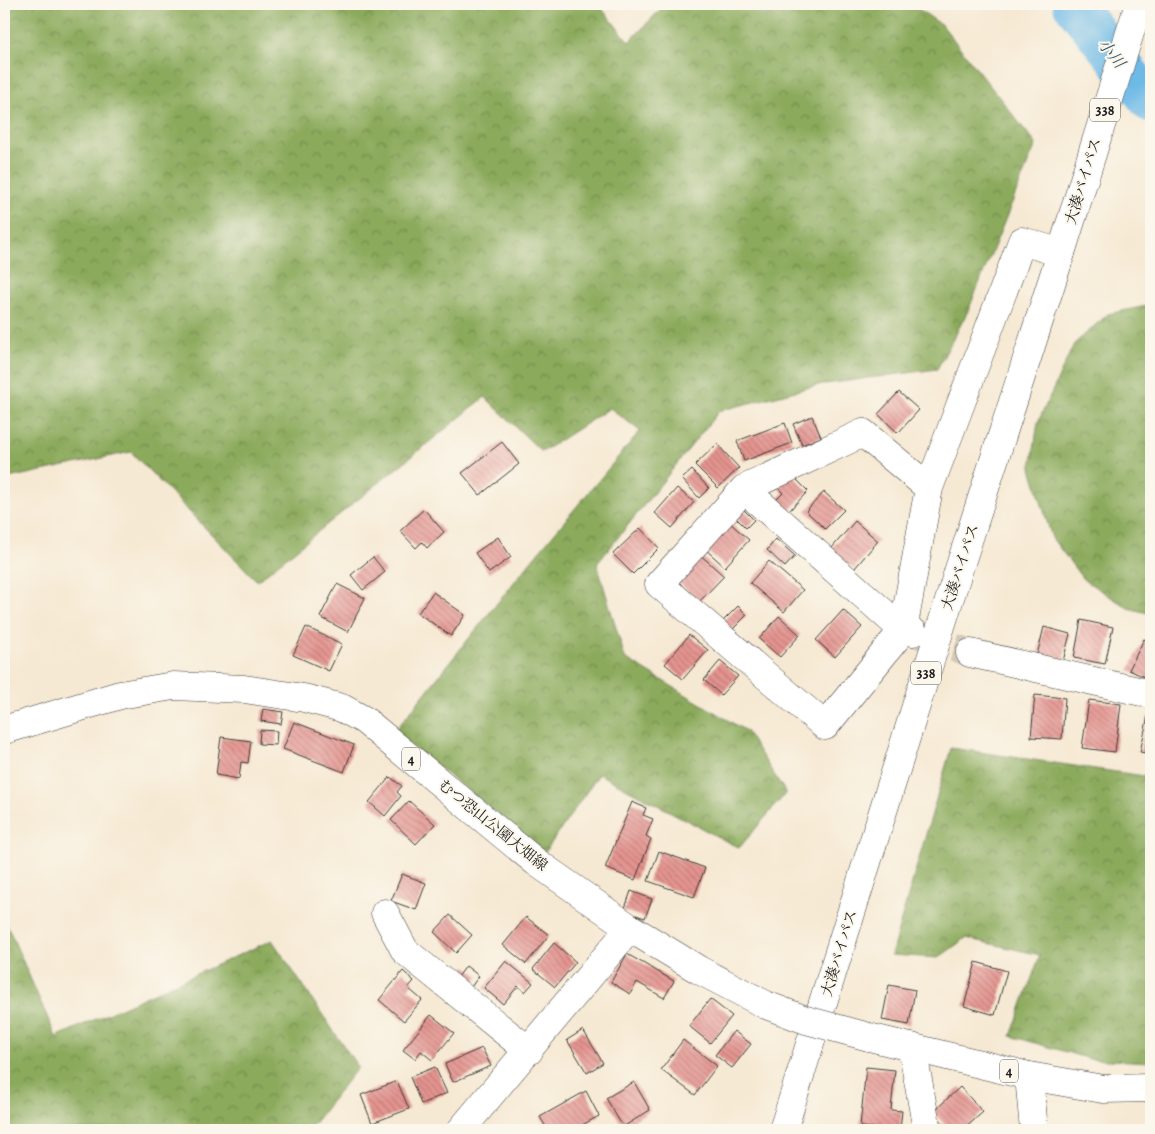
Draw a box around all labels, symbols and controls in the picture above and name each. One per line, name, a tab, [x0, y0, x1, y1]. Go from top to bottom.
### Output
water label: 小川	[1093, 34, 1131, 75]
road number: 338	[1090, 98, 1120, 122]
street label: 大湊バイパス	[1060, 135, 1106, 227]
street label: 大湊バイパス	[937, 521, 983, 613]
road number: 338	[911, 661, 941, 684]
road number: 4	[402, 748, 420, 771]
street label: むつ恐山公園大畑線	[434, 775, 552, 875]
street label: 大湊バイパス	[816, 907, 862, 999]
road number: 4	[1000, 1060, 1018, 1082]

